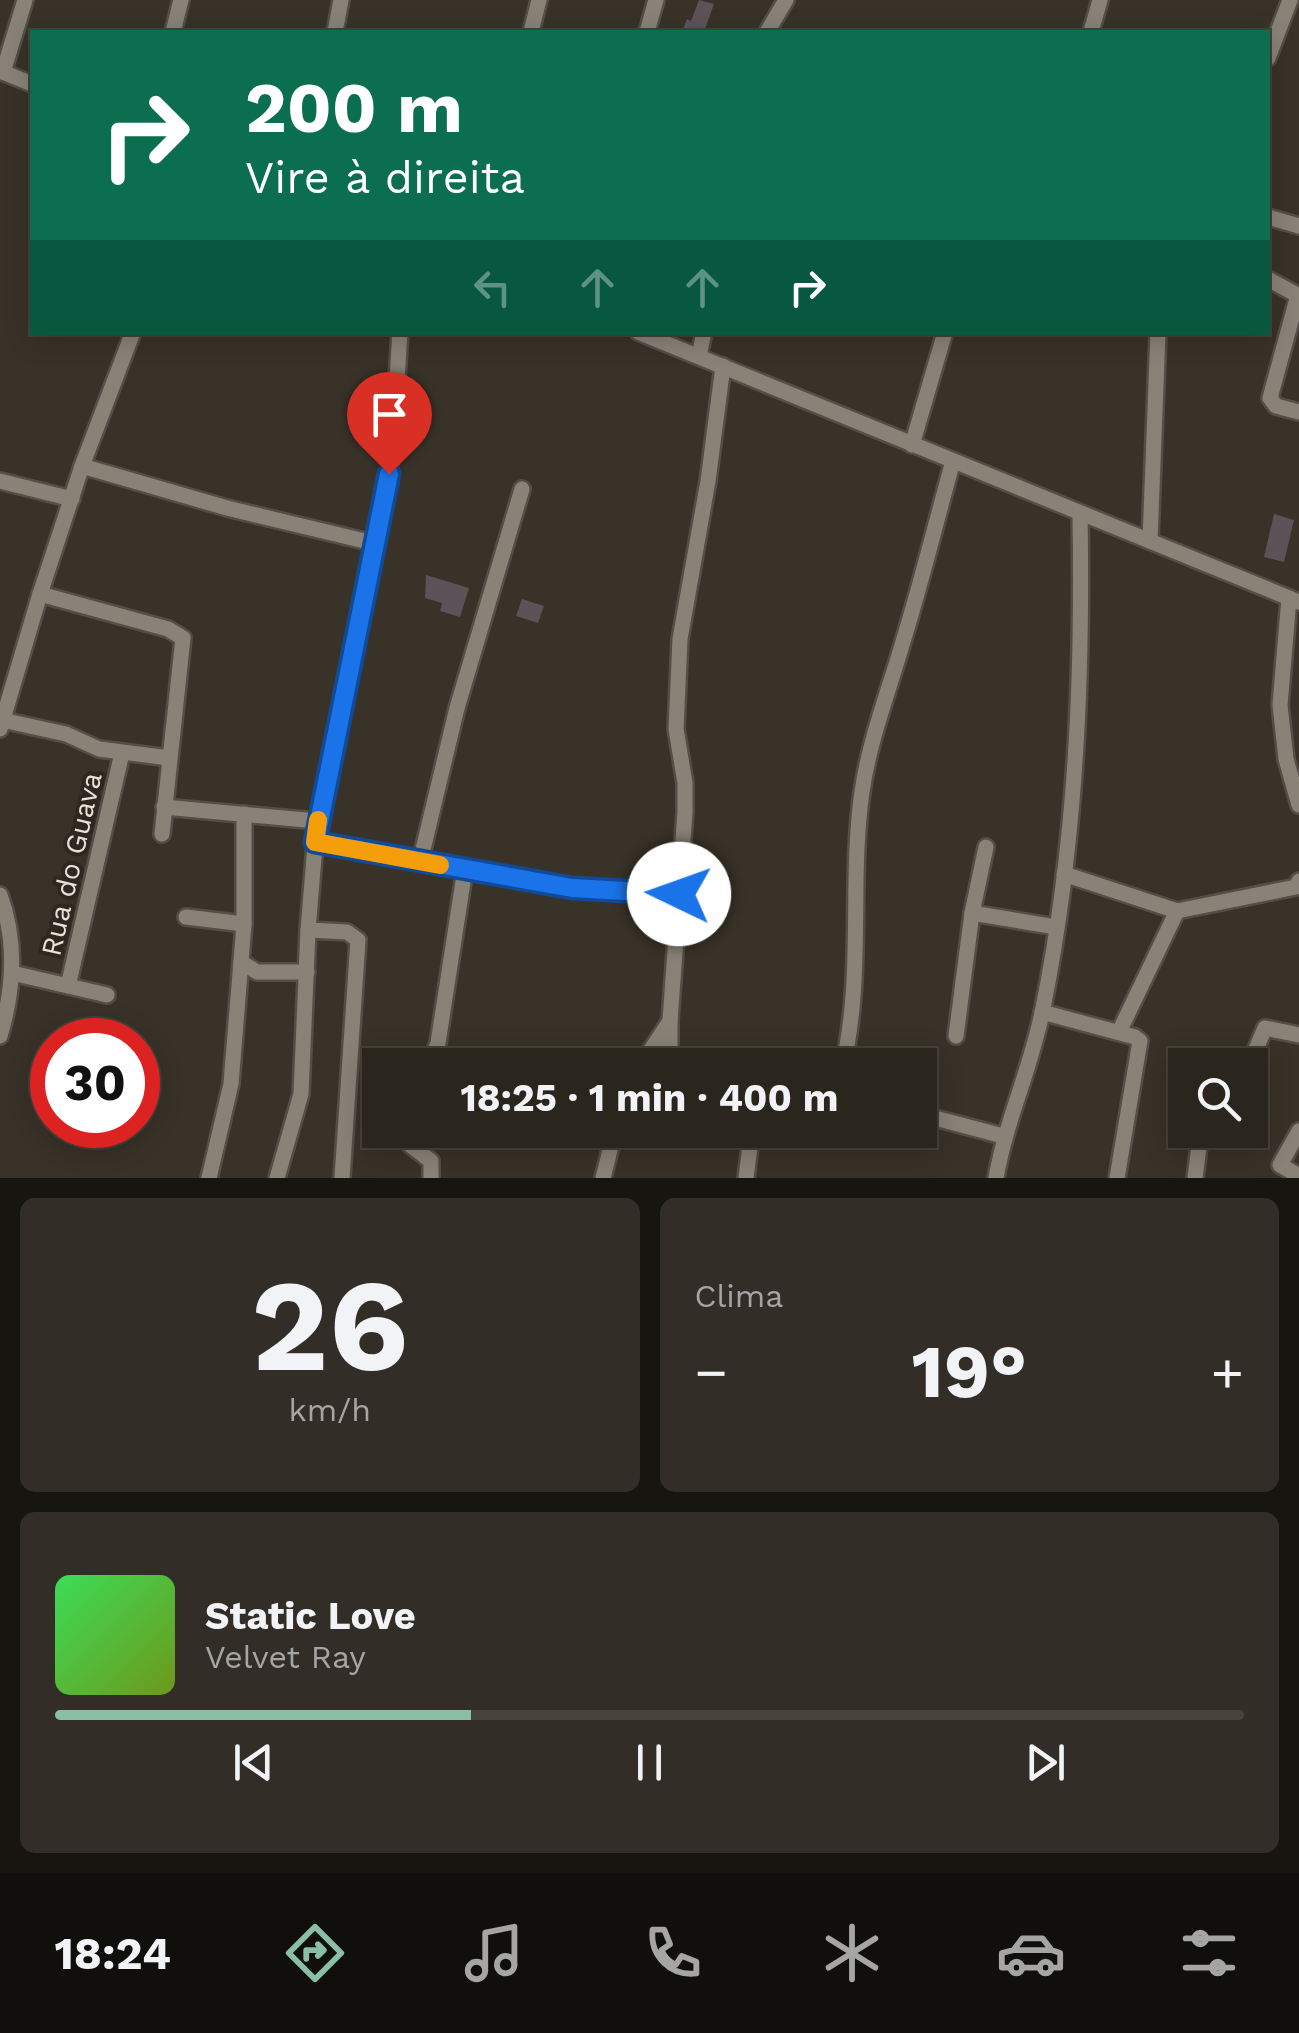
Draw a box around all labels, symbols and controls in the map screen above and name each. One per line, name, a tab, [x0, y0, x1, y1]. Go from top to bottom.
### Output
text: 200 m	[245, 67, 463, 149]
icon: right	[80, 70, 210, 200]
text: Vire à direita	[245, 151, 525, 204]
icon: left	[465, 260, 520, 315]
icon: ahead	[570, 260, 625, 315]
icon: ahead	[675, 260, 730, 315]
icon: right	[780, 260, 835, 315]
pin	[347, 372, 432, 475]
icon: arrive	[362, 387, 417, 442]
street label: Rua do Guava	[34, 769, 109, 959]
position arrow	[627, 842, 731, 946]
speed limit sign: 30	[30, 1018, 160, 1148]
map controls	[1168, 1048, 1268, 1148]
button: search	[1168, 1048, 1268, 1148]
text: 18:25 · 1 min · 400 m	[460, 1076, 839, 1120]
text: 26	[251, 1249, 409, 1402]
text: Clima	[695, 1277, 783, 1315]
text: 19°	[911, 1327, 1027, 1415]
text: −	[695, 1340, 728, 1404]
text: +	[1211, 1340, 1244, 1404]
text: km/h	[289, 1391, 371, 1429]
text: Static Love	[205, 1594, 416, 1638]
text: Velvet Ray	[205, 1638, 366, 1676]
icon: previous	[226, 1735, 281, 1790]
icon: pause	[622, 1735, 677, 1790]
icon: next	[1018, 1735, 1073, 1790]
icon: directions	[280, 1918, 350, 1988]
icon: music	[459, 1918, 529, 1988]
icon: phone	[638, 1918, 708, 1988]
icon: climate	[817, 1918, 887, 1988]
icon: car	[996, 1918, 1066, 1988]
icon: filters	[1174, 1918, 1244, 1988]
text: 18:24	[54, 1927, 171, 1980]

